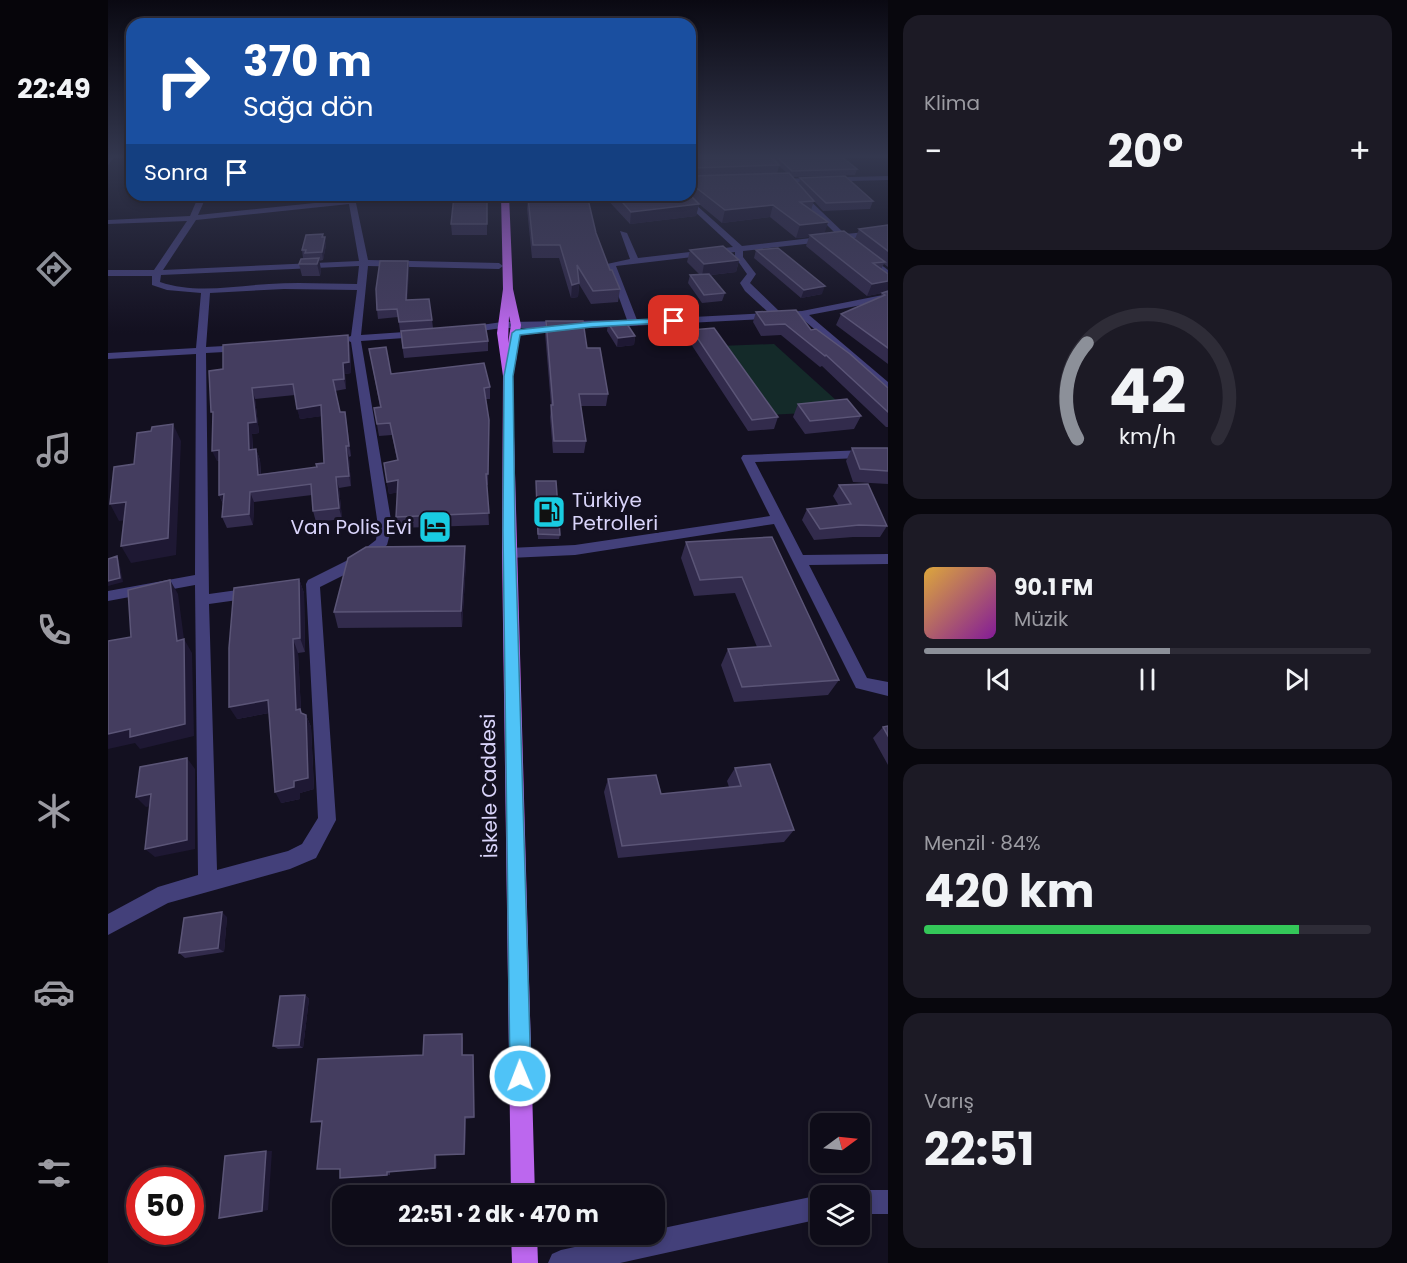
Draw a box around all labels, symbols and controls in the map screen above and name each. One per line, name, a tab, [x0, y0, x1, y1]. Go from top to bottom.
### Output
text: 370 m	[243, 32, 372, 91]
icon: right	[144, 42, 222, 120]
text: 22:49	[17, 70, 91, 107]
text: Sağa dön	[243, 88, 374, 125]
text: Klima	[924, 89, 980, 117]
text: 20°	[1107, 120, 1183, 183]
text: −	[924, 128, 942, 175]
text: +	[1348, 128, 1371, 175]
icon: arrive	[220, 156, 253, 189]
text: Sonra	[144, 157, 208, 188]
icon: directions	[33, 248, 75, 290]
pin	[648, 295, 699, 346]
icon: arrive	[657, 304, 690, 337]
text: 42	[1109, 347, 1186, 435]
text: km/h	[1119, 421, 1176, 452]
icon: music	[33, 429, 75, 471]
place label: Türkiye Petrolleri	[572, 486, 658, 537]
fuel station icon: Türkiye Petrolleri	[531, 494, 567, 530]
hotel icon: Van Polis Evi	[417, 509, 453, 545]
place label: Van Polis Evi	[290, 513, 412, 541]
text: 90.1 FM	[1014, 572, 1093, 603]
text: Müzik	[1014, 605, 1068, 633]
icon: phone	[33, 609, 75, 651]
icon: previous	[982, 663, 1015, 696]
icon: pause	[1131, 663, 1164, 696]
icon: next	[1280, 663, 1313, 696]
street label: İskele Caddesi	[474, 714, 504, 858]
icon: climate	[33, 790, 75, 832]
text: Menzil · 84%	[924, 829, 1041, 857]
text: 420 km	[924, 860, 1095, 923]
icon: car	[33, 971, 75, 1013]
position arrow	[488, 1044, 552, 1108]
text: Varış	[924, 1087, 974, 1115]
north arrow	[810, 1113, 870, 1173]
map controls	[810, 1113, 870, 1245]
text: 22:51	[924, 1118, 1034, 1181]
icon: filters	[33, 1152, 75, 1194]
speed limit sign: 50	[126, 1167, 204, 1245]
button: layers	[810, 1185, 870, 1245]
text: 22:51 · 2 dk · 470 m	[398, 1199, 599, 1230]

